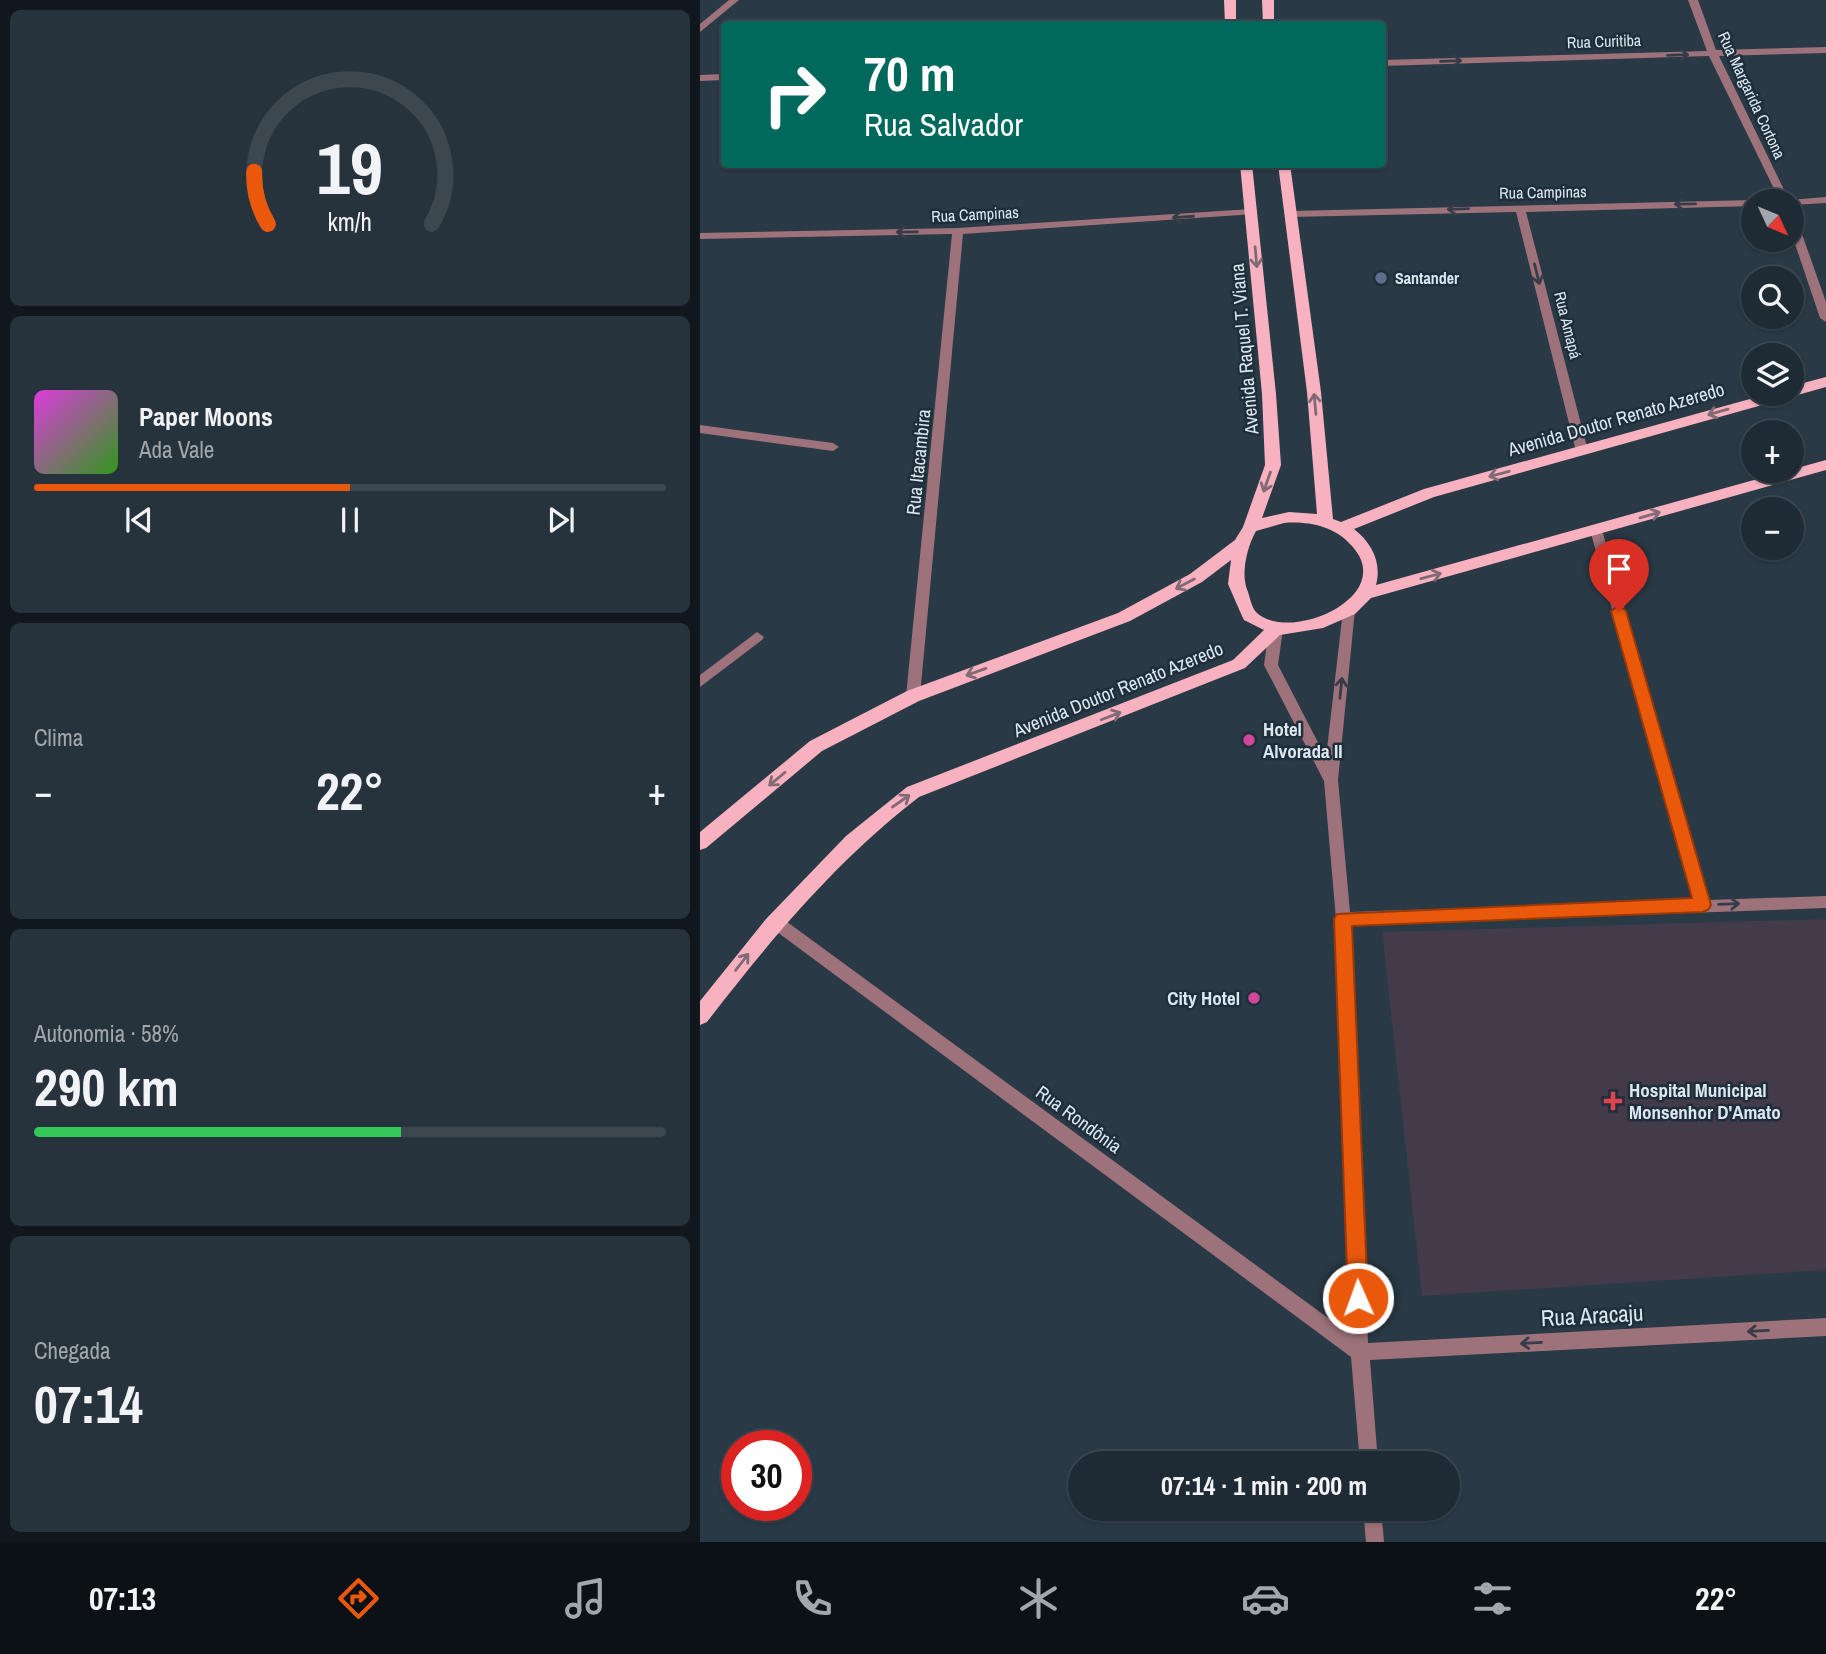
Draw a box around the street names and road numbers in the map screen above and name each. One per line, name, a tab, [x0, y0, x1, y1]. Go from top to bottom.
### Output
street label: Rua Margarida Cortona	[1713, 28, 1791, 163]
street label: Rua Curitiba	[1566, 29, 1642, 53]
street label: Rua Campinas	[1499, 180, 1587, 204]
street label: Rua Campinas	[931, 201, 1019, 227]
street label: Avenida Raquel T. Viana	[1224, 262, 1265, 437]
street label: Rua Amapá	[1549, 289, 1587, 362]
street label: Avenida Doutor Renato Azeredo	[1504, 376, 1727, 463]
street label: Rua Itacambira	[900, 407, 937, 516]
street label: Avenida Doutor Renato Azeredo	[1008, 635, 1227, 743]
street label: Rua Rondônia	[1031, 1079, 1128, 1159]
street label: Rua Aracaju	[1540, 1297, 1644, 1333]

